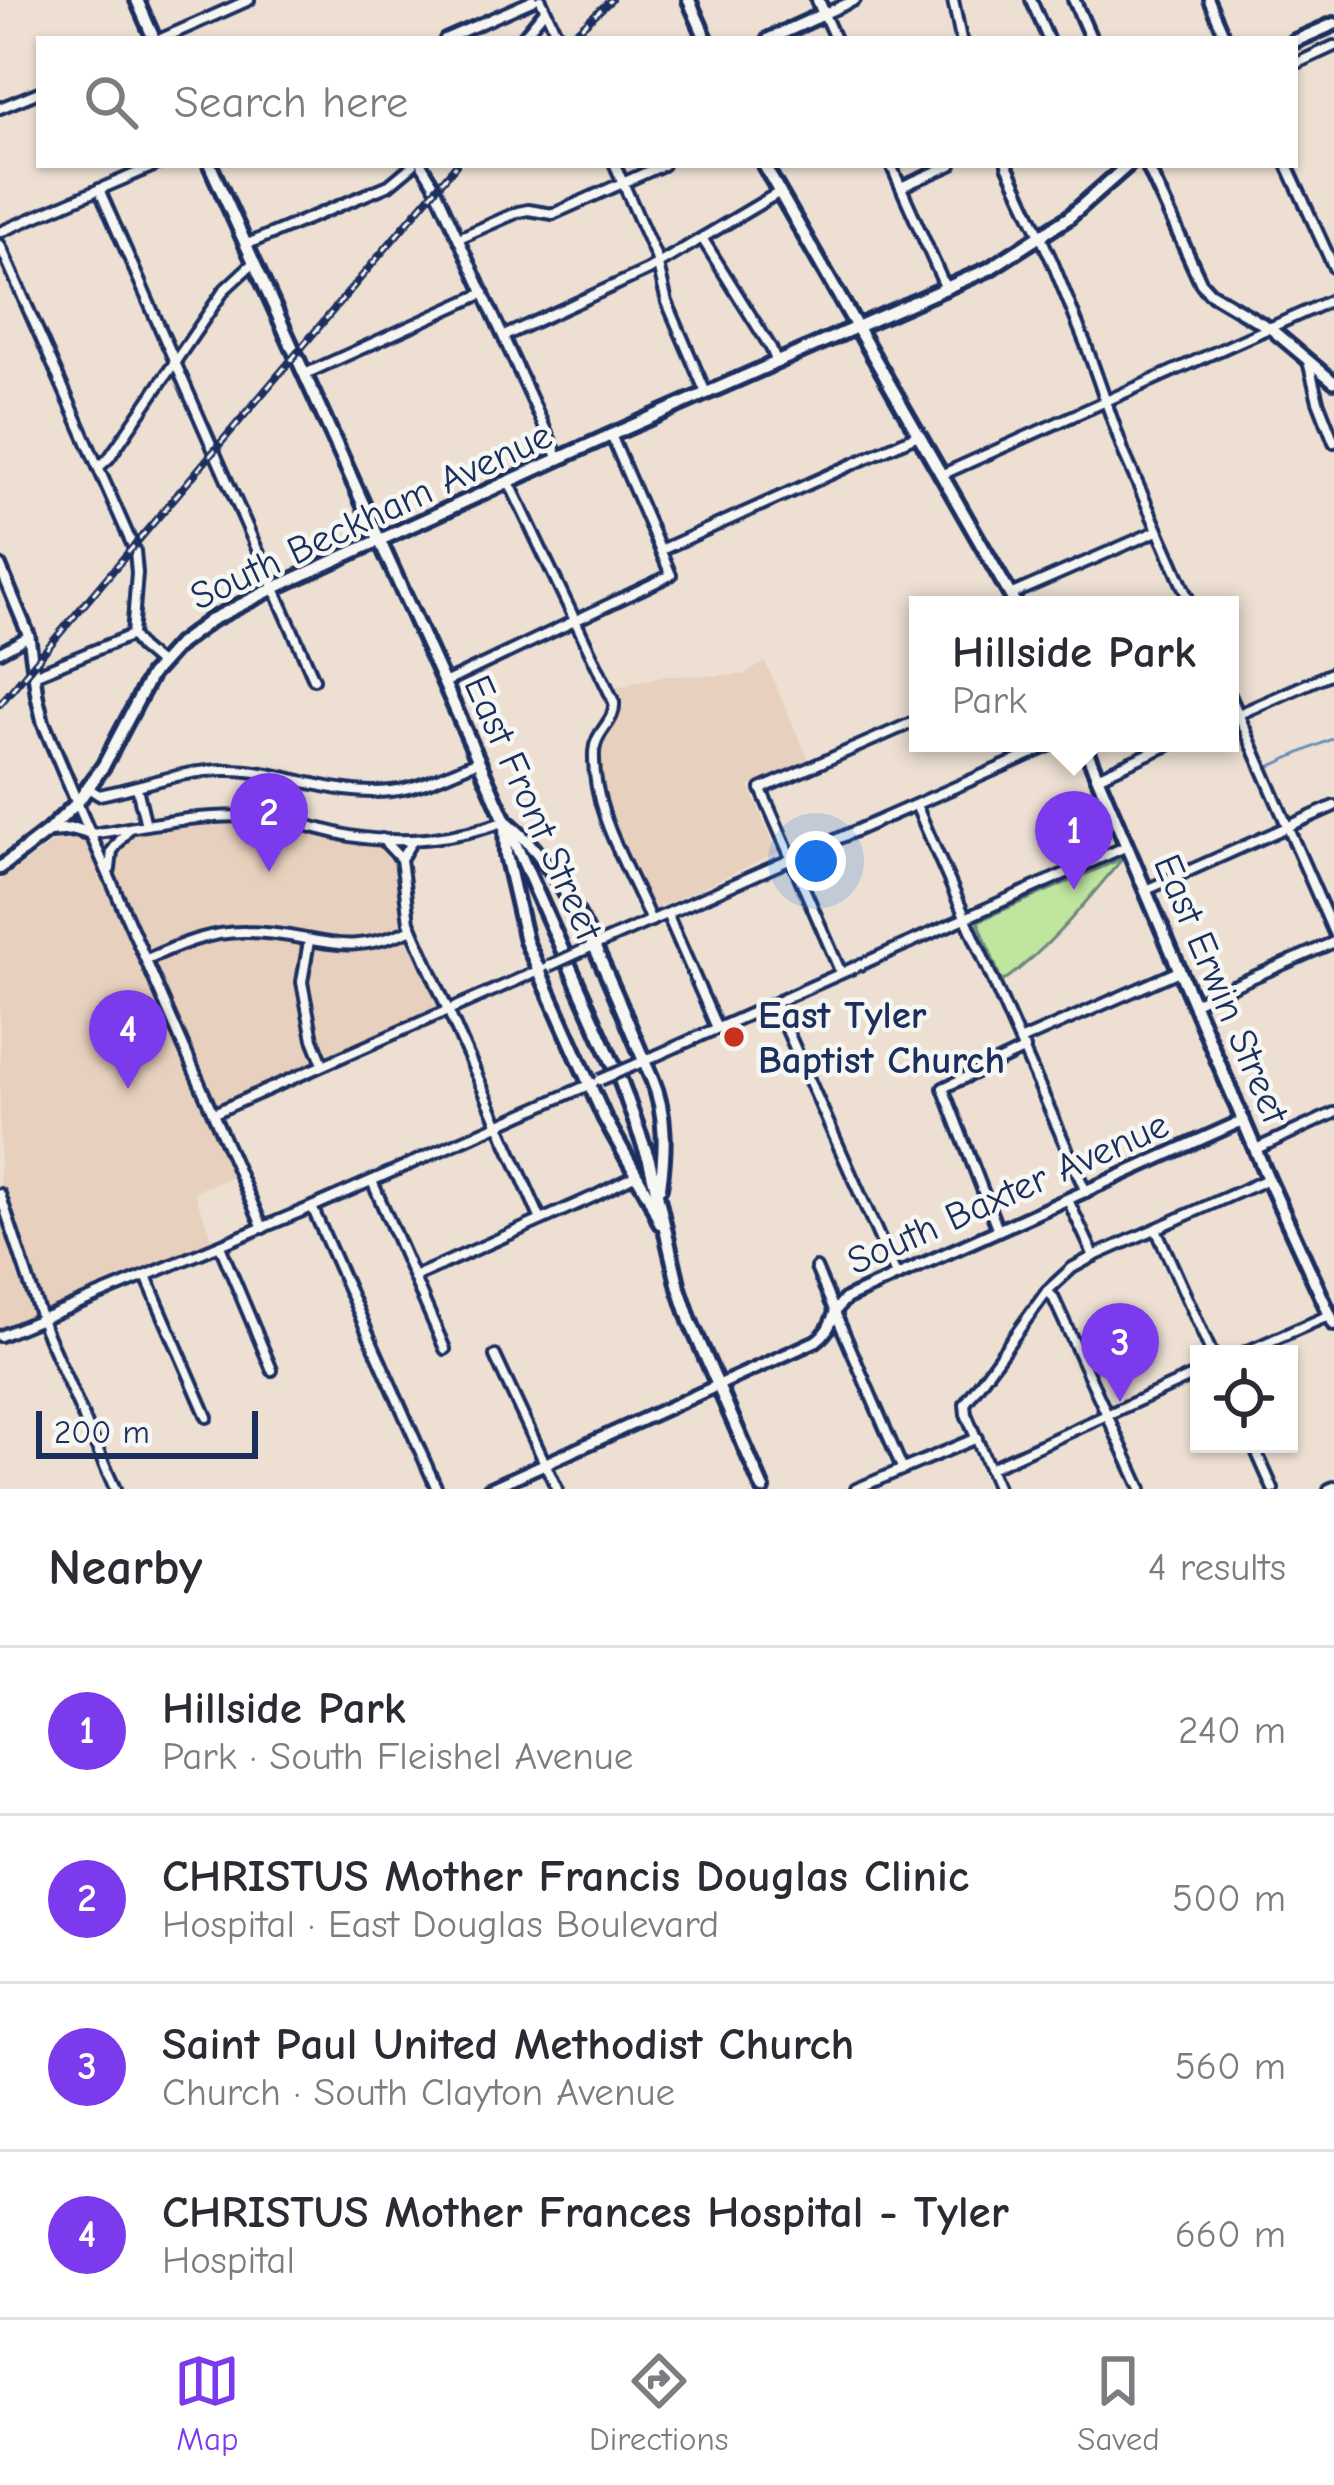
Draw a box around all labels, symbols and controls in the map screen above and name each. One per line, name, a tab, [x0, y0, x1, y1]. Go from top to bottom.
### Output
search box	[36, 36, 1298, 168]
icon: search	[78, 69, 144, 135]
text: Search here	[174, 76, 408, 128]
street label: South Beckham Avenue	[183, 412, 559, 620]
popup	[909, 596, 1239, 752]
text: Hillside Park	[952, 626, 1196, 678]
street label: East Front Street	[454, 668, 612, 949]
text: Park	[952, 678, 1027, 723]
pin: 2	[230, 773, 308, 872]
pin: 1	[1035, 791, 1113, 890]
your location	[786, 831, 846, 891]
street label: East Erwin Street	[1144, 848, 1299, 1132]
pin: 4	[89, 990, 167, 1089]
place label: East Tyler Baptist Church	[758, 993, 1005, 1083]
marker: East Tyler Baptist Church	[721, 1024, 747, 1050]
street label: South Baxter Avenue	[840, 1102, 1176, 1284]
pin: 3	[1081, 1303, 1159, 1402]
map controls	[1190, 1345, 1298, 1453]
button: locate	[1190, 1345, 1298, 1453]
scale bar	[36, 1405, 258, 1458]
text: 200 m	[54, 1413, 150, 1451]
text: Nearby	[48, 1538, 202, 1597]
text: 4 results	[1148, 1545, 1286, 1590]
text: Hillside Park	[162, 1682, 406, 1734]
text: 1	[79, 1708, 95, 1753]
text: 240 m	[1178, 1708, 1286, 1753]
text: Park · South Fleishel Avenue	[162, 1734, 633, 1779]
text: CHRISTUS Mother Francis Douglas Clinic	[162, 1850, 969, 1902]
text: 2	[77, 1876, 97, 1921]
text: 500 m	[1172, 1876, 1286, 1921]
text: Hospital · East Douglas Boulevard	[162, 1902, 719, 1947]
text: Saint Paul United Methodist Church	[162, 2018, 854, 2070]
text: 3	[77, 2044, 97, 2089]
text: 560 m	[1175, 2044, 1286, 2089]
text: Church · South Clayton Avenue	[162, 2070, 675, 2115]
text: CHRISTUS Mother Frances Hospital - Tyler	[162, 2186, 1009, 2238]
text: 4	[78, 2212, 96, 2257]
text: 660 m	[1175, 2212, 1286, 2257]
text: Hospital	[162, 2238, 295, 2283]
tab: Map	[174, 2348, 240, 2458]
tab: Directions	[589, 2348, 729, 2458]
tab: Saved	[1077, 2348, 1160, 2458]

